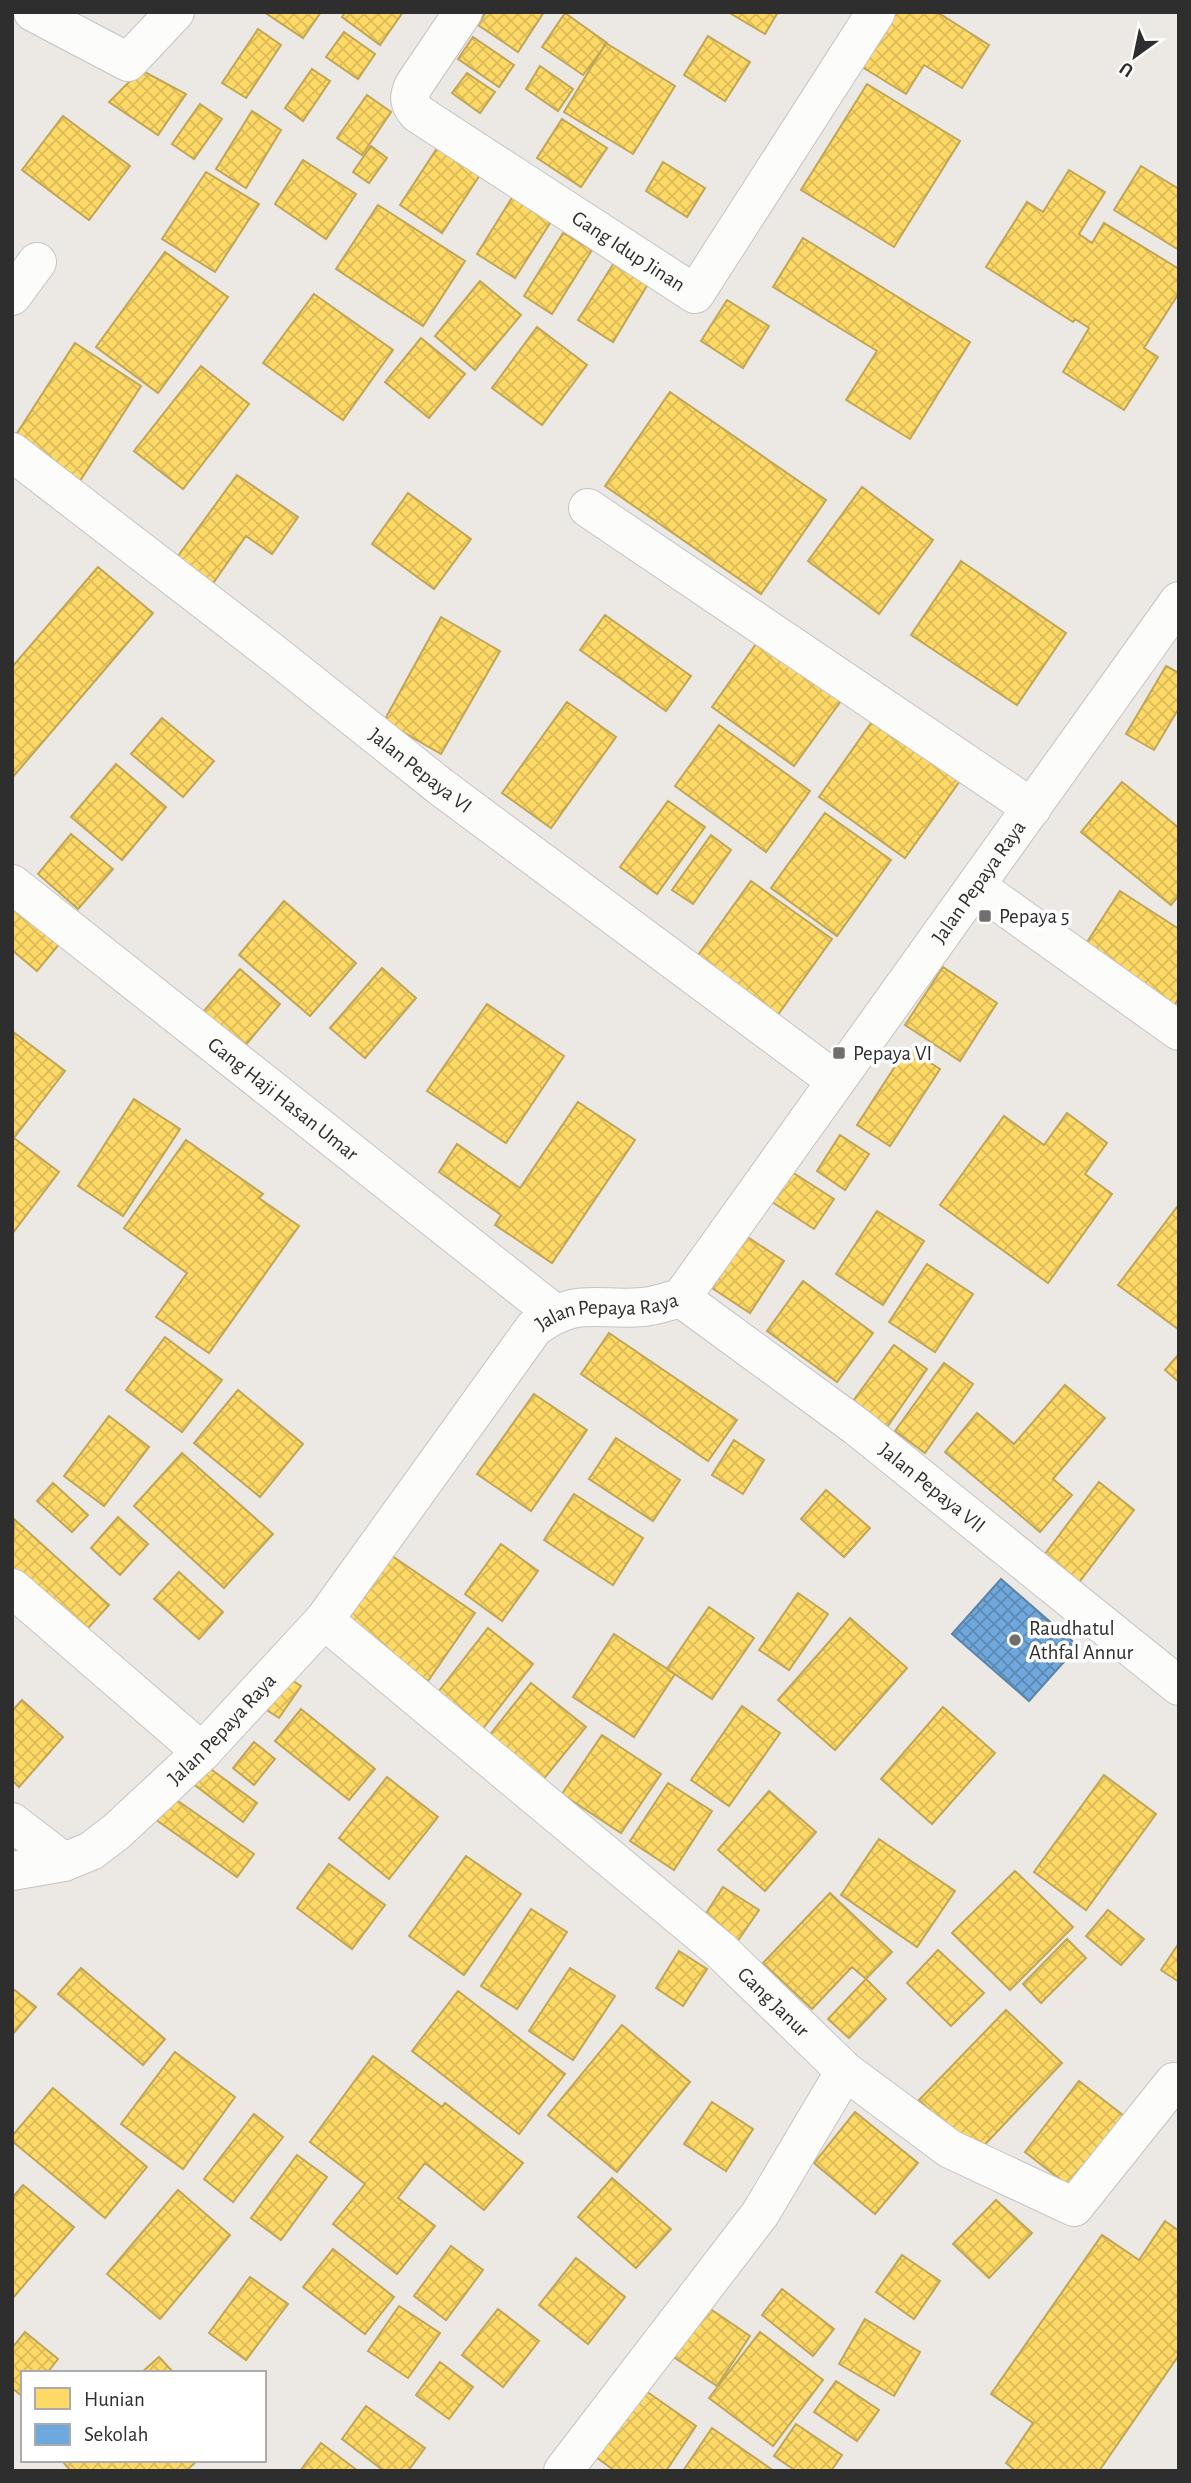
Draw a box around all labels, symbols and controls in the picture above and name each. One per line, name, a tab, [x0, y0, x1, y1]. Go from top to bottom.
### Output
north arrow	[1100, 21, 1170, 91]
text: U	[1116, 58, 1137, 80]
street label: Gang Idup Jinan	[568, 207, 689, 296]
street label: Jalan Pepaya VI	[365, 724, 476, 817]
street label: Jalan Pepaya Raya	[928, 816, 1030, 947]
place label: Pepaya 5	[999, 906, 1069, 927]
marker: Pepaya 5	[977, 908, 993, 924]
street label: Gang Haji Hasan Umar	[204, 1033, 362, 1165]
place label: Pepaya VI	[853, 1043, 932, 1064]
marker: Pepaya VI	[831, 1045, 847, 1061]
street label: Jalan Pepaya Raya	[532, 1289, 681, 1335]
street label: Jalan Pepaya VII	[875, 1439, 989, 1537]
place label: Raudhatul Athfal Annur	[1029, 1618, 1134, 1663]
marker: Raudhatul Athfal Annur	[1007, 1632, 1023, 1648]
street label: Jalan Pepaya Raya	[164, 1669, 280, 1789]
street label: Gang Janur	[734, 1963, 813, 2041]
legend	[21, 2371, 266, 2462]
text: Hunian	[84, 2389, 145, 2410]
text: Sekolah	[84, 2424, 149, 2445]

